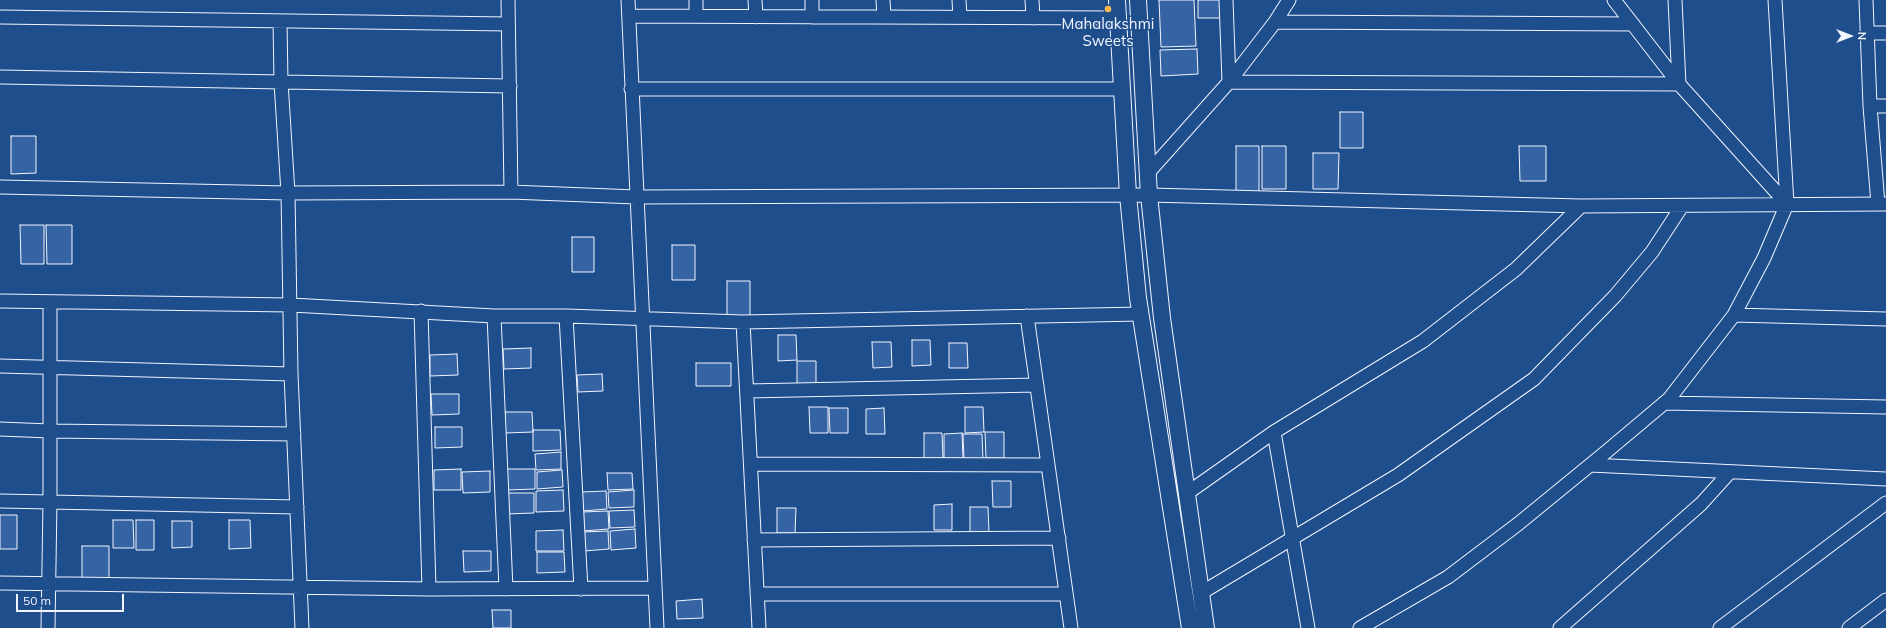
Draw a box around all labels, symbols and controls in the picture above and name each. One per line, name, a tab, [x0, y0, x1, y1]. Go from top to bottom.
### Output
marker: Mahalakshmi Sweets	[1103, 4, 1113, 14]
place label: Mahalakshmi Sweets	[1062, 15, 1154, 50]
north arrow	[1830, 16, 1870, 56]
text: N	[1855, 32, 1869, 40]
scale bar	[18, 586, 126, 612]
text: 50 m	[23, 593, 51, 608]

